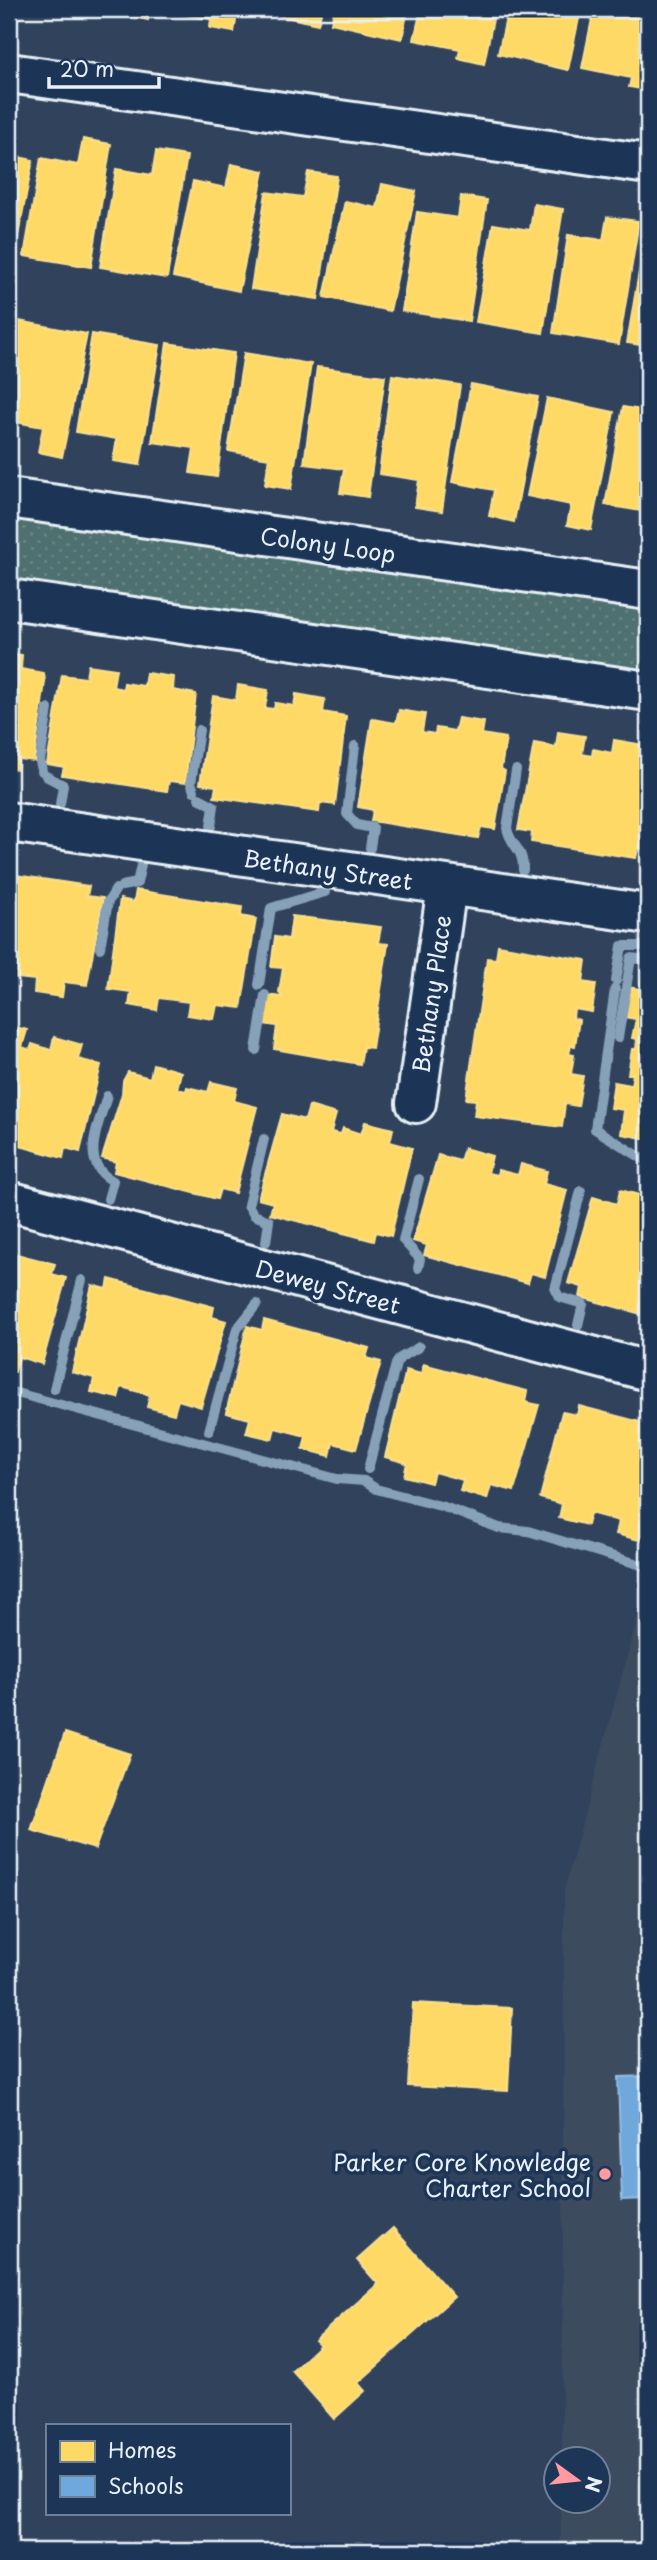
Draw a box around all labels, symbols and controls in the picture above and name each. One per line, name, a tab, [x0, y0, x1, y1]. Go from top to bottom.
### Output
scale bar	[49, 46, 159, 90]
text: 20 m	[60, 52, 114, 84]
street label: Colony Loop	[258, 517, 398, 571]
street label: Bethany Street	[241, 840, 415, 898]
street label: Bethany Place	[403, 913, 459, 1075]
street label: Dewey Street	[252, 1250, 404, 1322]
place label: Parker Core Knowledge Charter School	[333, 2144, 591, 2205]
marker: Parker Core Knowledge Charter School	[597, 2166, 613, 2182]
legend	[46, 2424, 290, 2514]
text: Homes	[108, 2433, 176, 2465]
north arrow	[542, 2444, 612, 2514]
text: Schools	[108, 2469, 184, 2501]
text: N	[579, 2474, 610, 2496]

